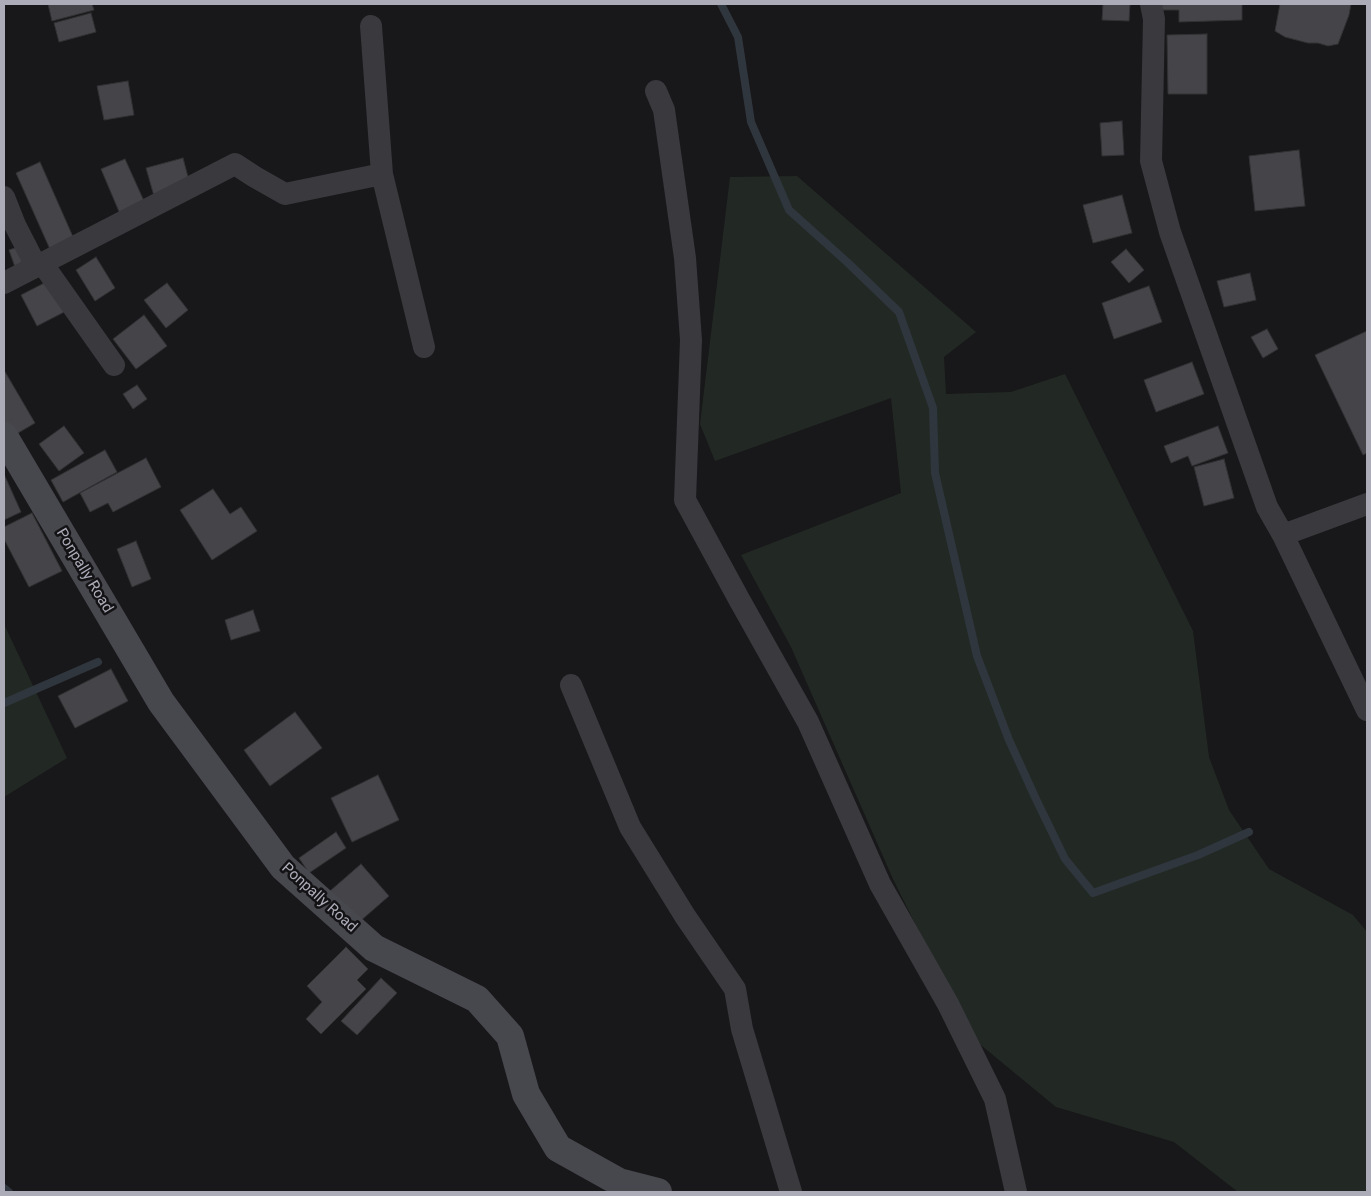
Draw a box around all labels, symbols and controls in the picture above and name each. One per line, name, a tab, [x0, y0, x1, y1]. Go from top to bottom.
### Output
street label: Ponpally Road	[52, 526, 116, 616]
street label: Ponpally Road	[278, 859, 360, 937]

